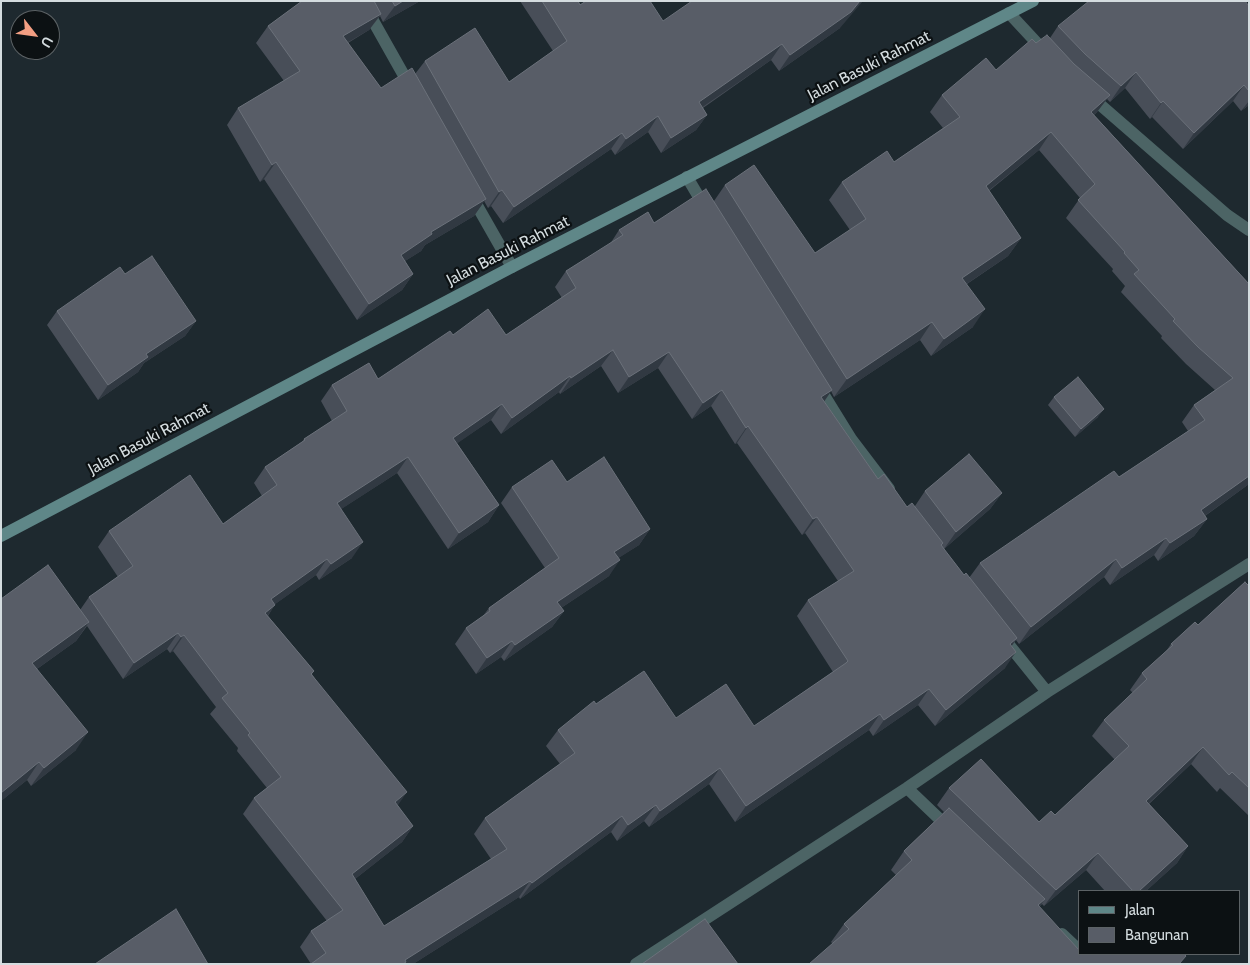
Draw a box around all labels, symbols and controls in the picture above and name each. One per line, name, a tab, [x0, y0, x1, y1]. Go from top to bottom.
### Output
north arrow	[10, 10, 60, 60]
street label: Jalan Basuki Rahmat	[805, 27, 933, 105]
text: U	[37, 33, 57, 51]
street label: Jalan Basuki Rahmat	[444, 212, 572, 290]
street label: Jalan Basuki Rahmat	[85, 399, 213, 479]
legend	[1078, 890, 1240, 955]
text: Jalan	[1125, 901, 1155, 919]
text: Bangunan	[1125, 926, 1189, 944]

